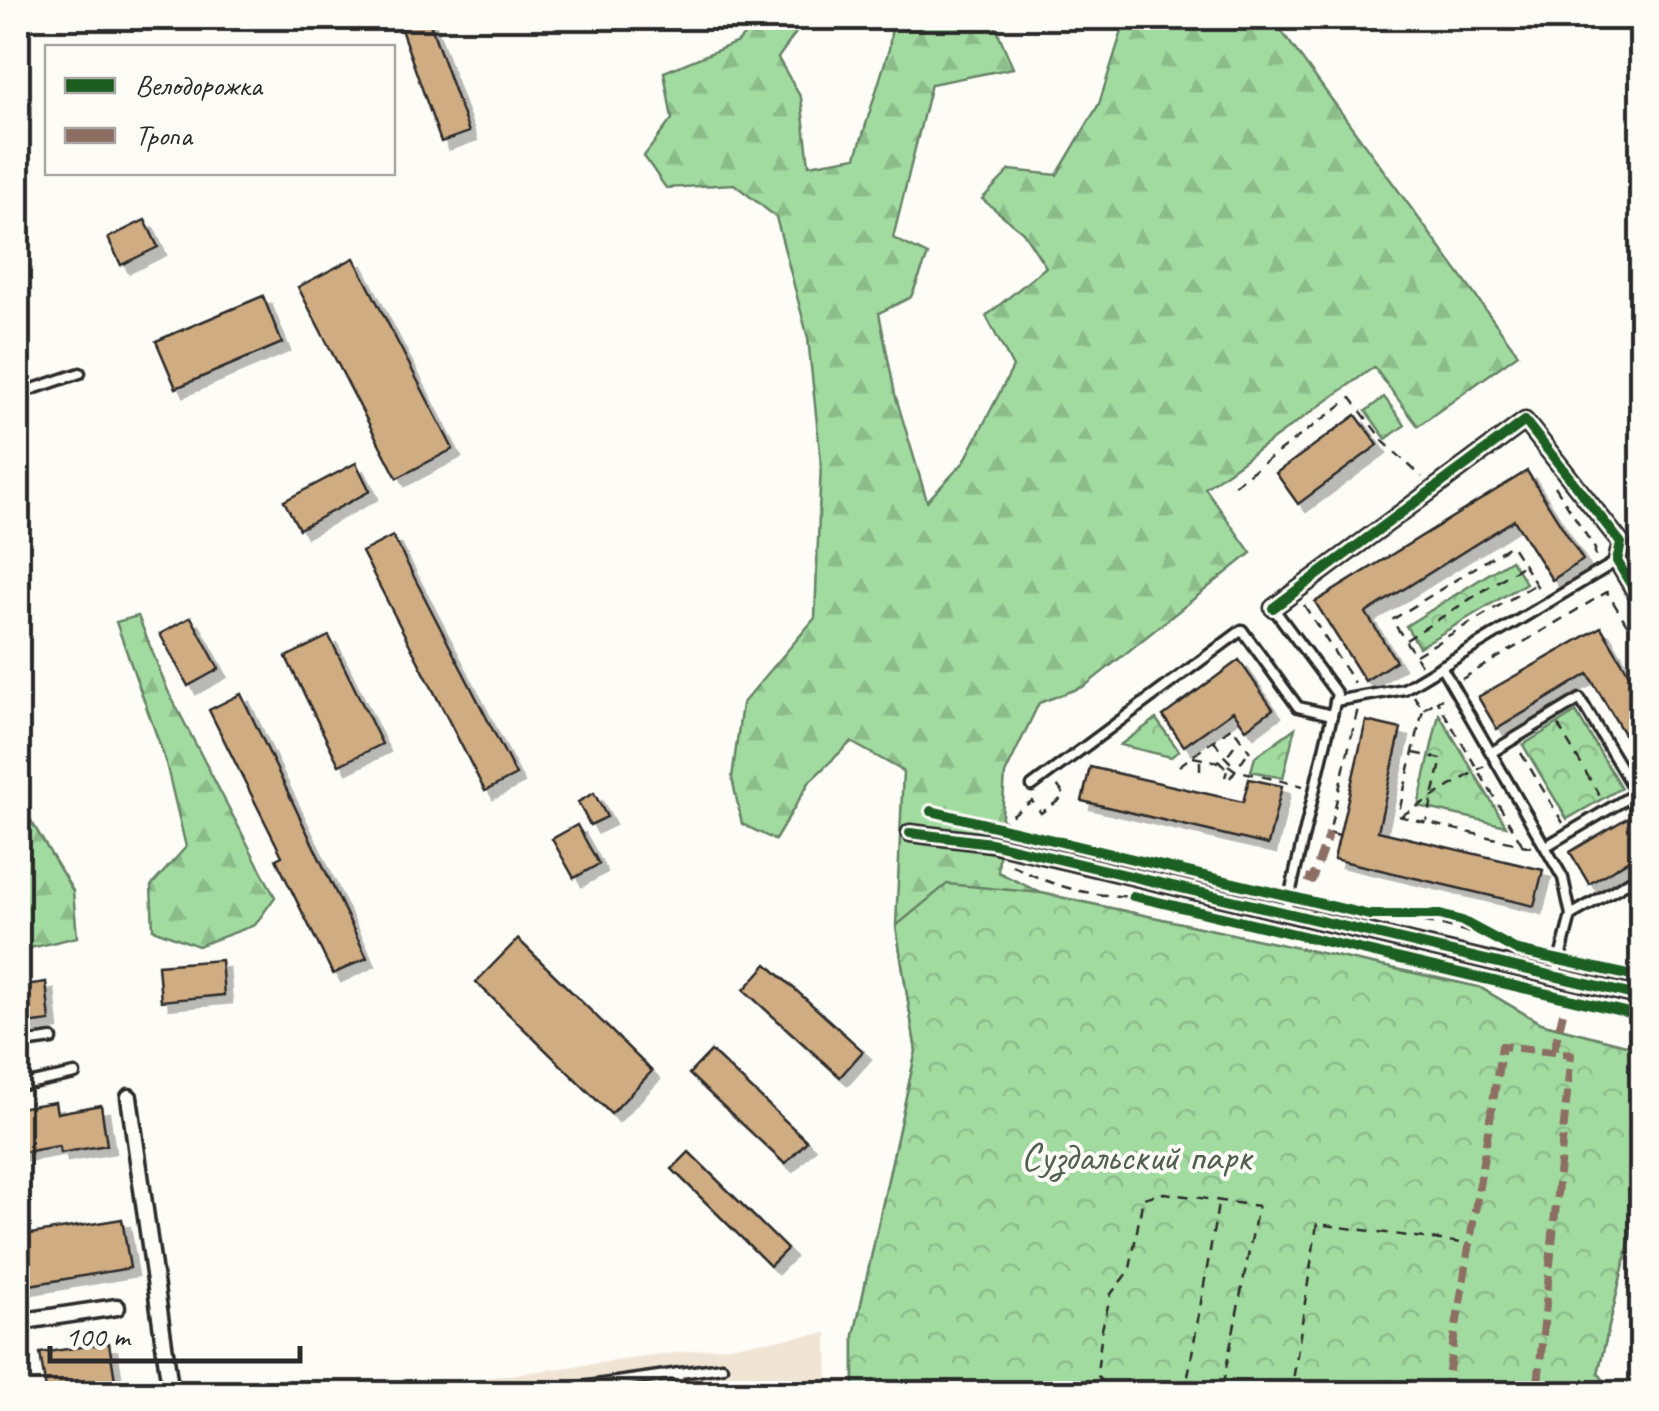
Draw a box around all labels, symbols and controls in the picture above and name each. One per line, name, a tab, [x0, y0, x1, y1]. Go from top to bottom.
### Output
legend	[45, 45, 395, 175]
text: Велодорожка	[135, 66, 264, 104]
text: Тропа	[135, 116, 194, 154]
park label: Суздальский парк	[1021, 1132, 1254, 1182]
scale bar	[50, 1301, 300, 1363]
text: 100 m	[65, 1317, 132, 1355]

